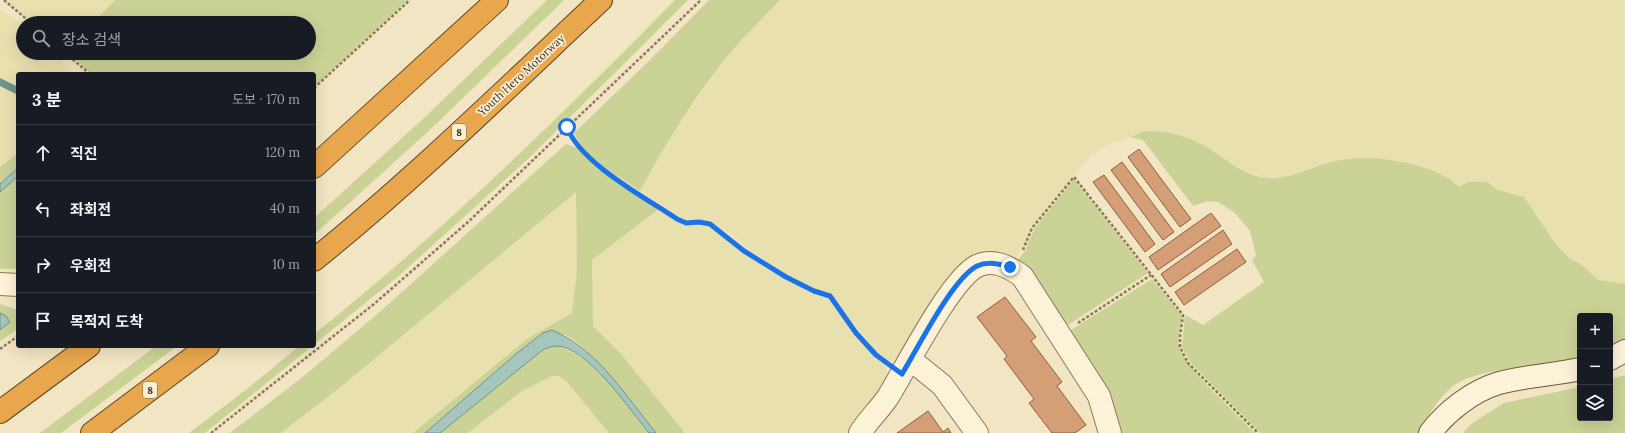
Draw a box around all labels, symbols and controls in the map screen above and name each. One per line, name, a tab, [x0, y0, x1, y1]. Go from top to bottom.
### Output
search box	[16, 16, 316, 60]
icon: search	[30, 27, 52, 49]
text: 장소 검색	[62, 30, 121, 49]
street label: Youth Hero Motorway	[474, 31, 567, 119]
text: 3 분	[32, 89, 62, 111]
text: 도보 · 170 m	[232, 91, 300, 108]
route start	[558, 118, 576, 136]
road number: 8	[452, 124, 466, 140]
icon: ahead	[32, 142, 54, 164]
text: 직진	[70, 144, 98, 163]
text: 120 m	[265, 144, 300, 161]
icon: left	[32, 198, 54, 220]
text: 좌회전	[70, 200, 111, 219]
text: 40 m	[270, 200, 300, 217]
icon: right	[32, 254, 54, 276]
text: 우회전	[70, 256, 111, 275]
text: 10 m	[272, 256, 300, 273]
route end	[1001, 258, 1019, 276]
icon: arrive	[32, 310, 54, 332]
text: 목적지 도착	[70, 312, 143, 331]
map controls	[1577, 313, 1613, 421]
button: +	[1577, 313, 1613, 349]
button: −	[1577, 349, 1613, 385]
road number: 8	[143, 382, 157, 398]
button: layers	[1577, 385, 1613, 421]

